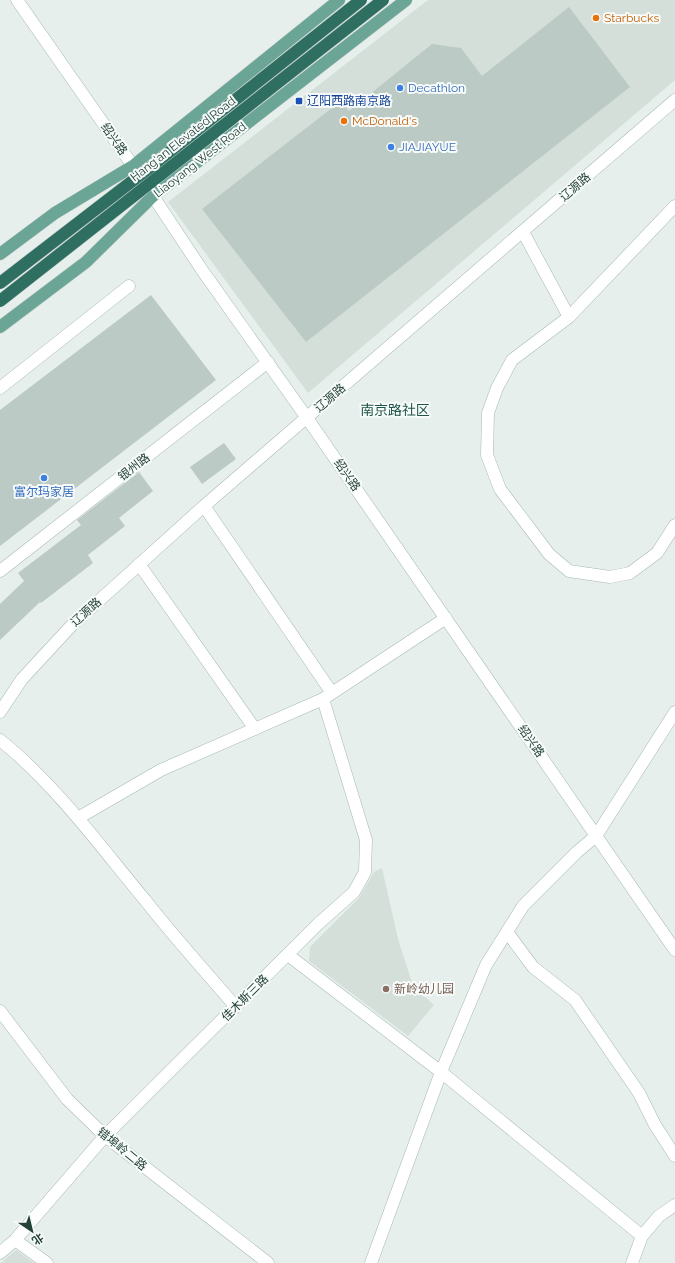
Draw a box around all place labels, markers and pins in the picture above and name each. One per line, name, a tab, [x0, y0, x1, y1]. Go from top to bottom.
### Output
place label: Starbucks	[604, 11, 659, 25]
marker: Starbucks	[591, 13, 601, 23]
place label: Decathlon	[408, 81, 465, 95]
marker: Decathlon	[395, 83, 405, 93]
place label: 辽阳西路南京路	[307, 94, 391, 108]
marker: 辽阳西路南京路	[294, 96, 304, 106]
place label: McDonald's	[352, 114, 417, 128]
marker: McDonald's	[339, 116, 349, 126]
place label: JIAJIAYUE	[399, 140, 456, 154]
marker: JIAJIAYUE	[386, 142, 396, 152]
marker: 富尔玛家居	[39, 473, 49, 483]
place label: 富尔玛家居	[14, 485, 74, 499]
place label: 新岭幼儿园	[394, 982, 454, 996]
marker: 新岭幼儿园	[381, 984, 391, 994]

